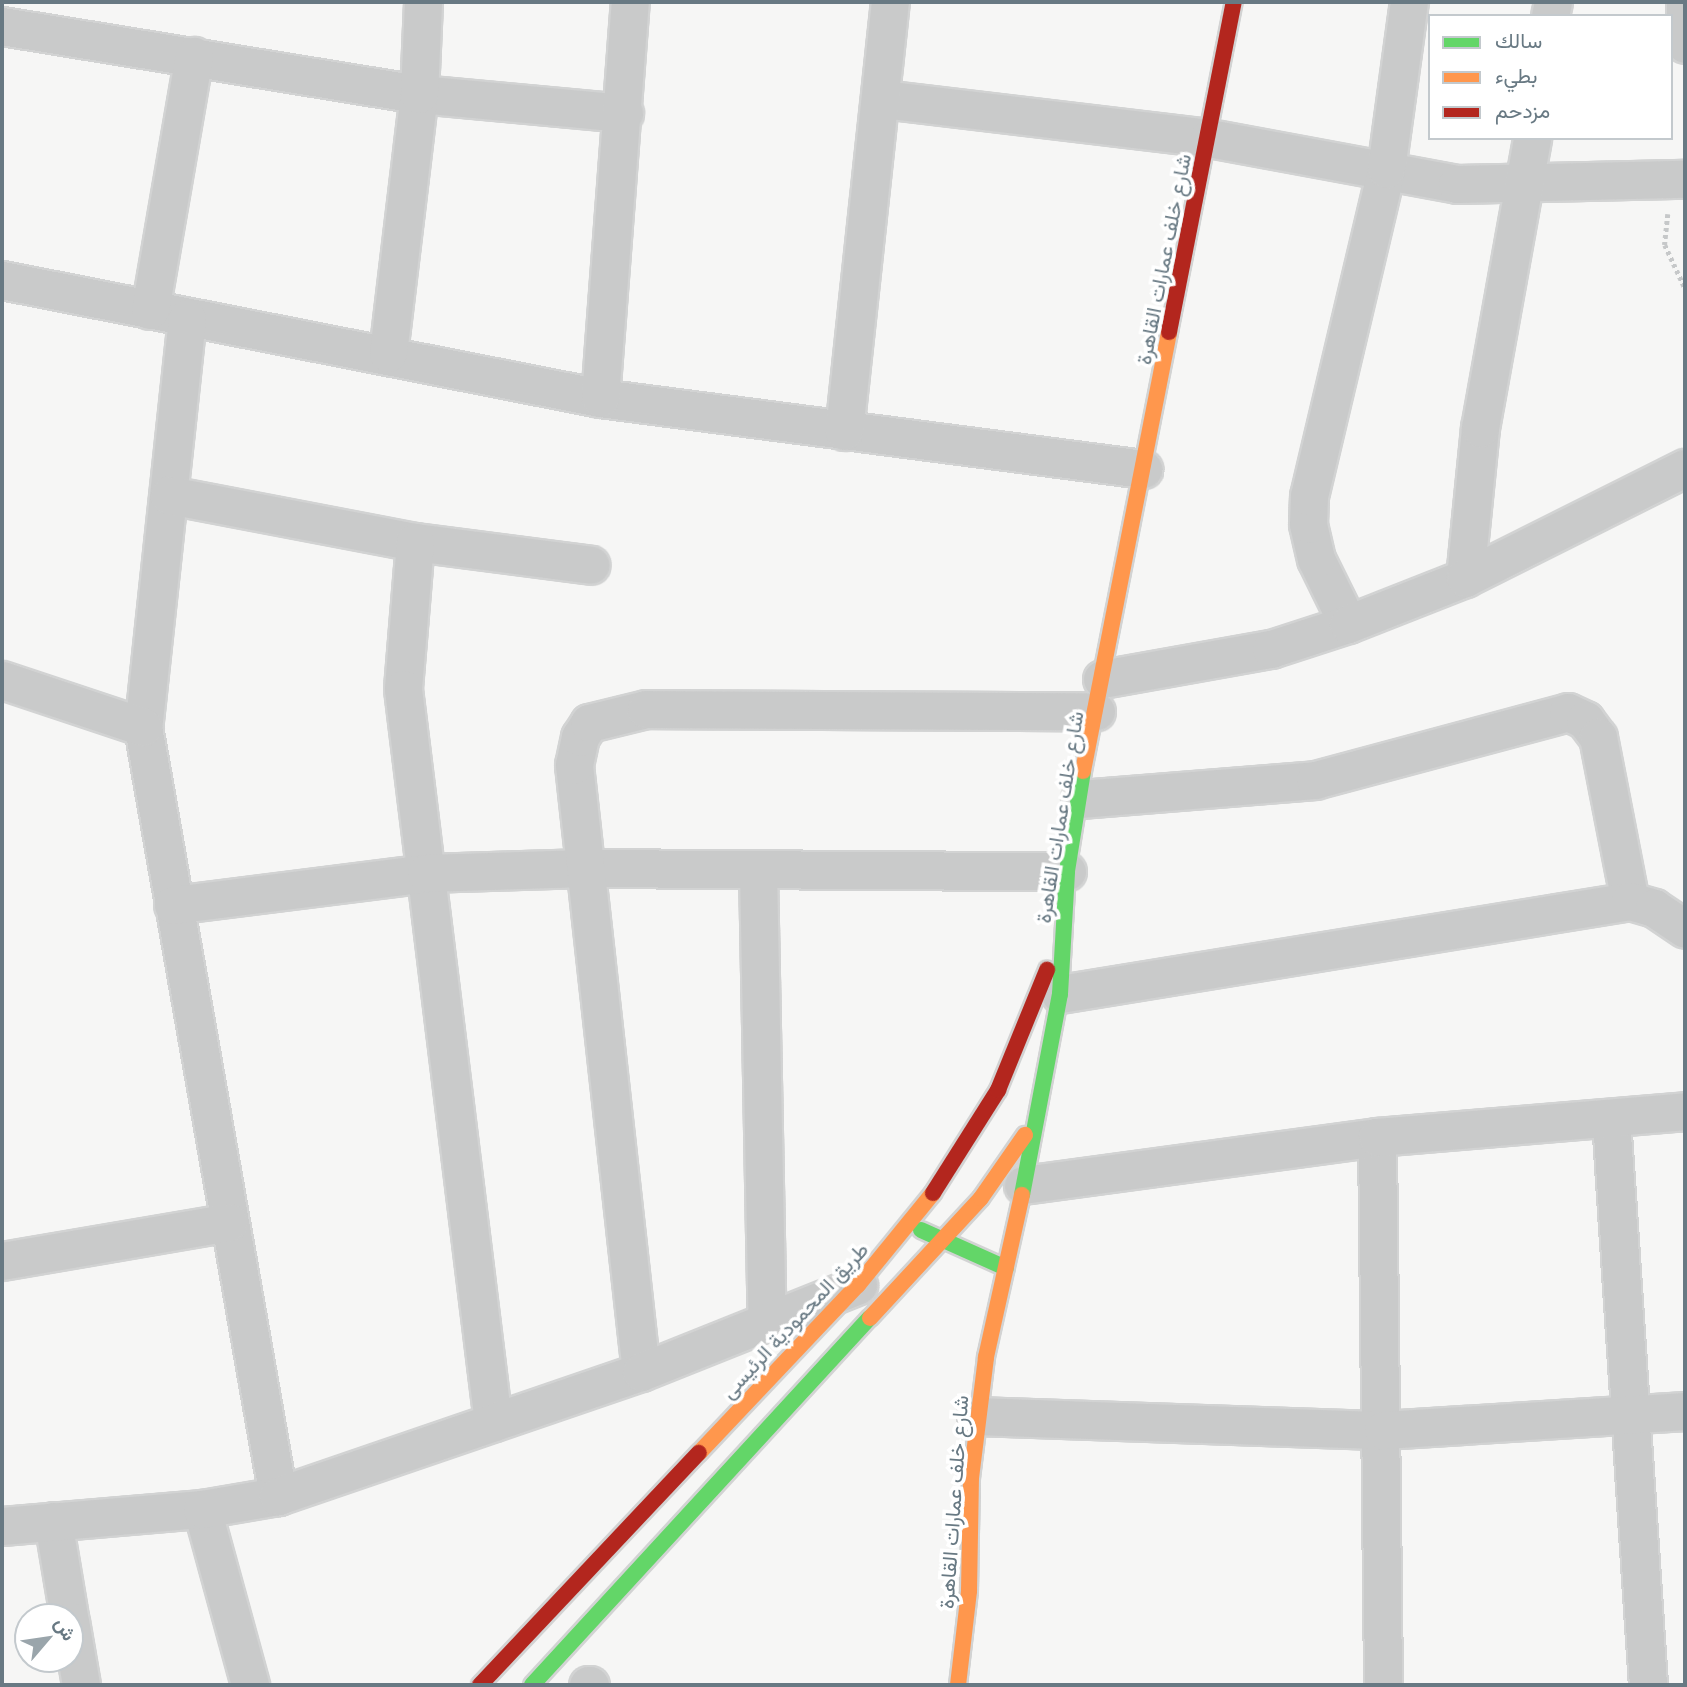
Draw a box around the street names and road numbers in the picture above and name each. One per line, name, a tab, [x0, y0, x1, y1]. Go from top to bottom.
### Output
street label: شارع خلف عمارات القاهرة	[1130, 152, 1196, 366]
street label: شارع خلف عمارات القاهرة	[1030, 709, 1088, 925]
street label: طريق المحمودية الرئيسى	[715, 1237, 873, 1403]
street label: شارع خلف عمارات القاهرة	[933, 1394, 973, 1610]

